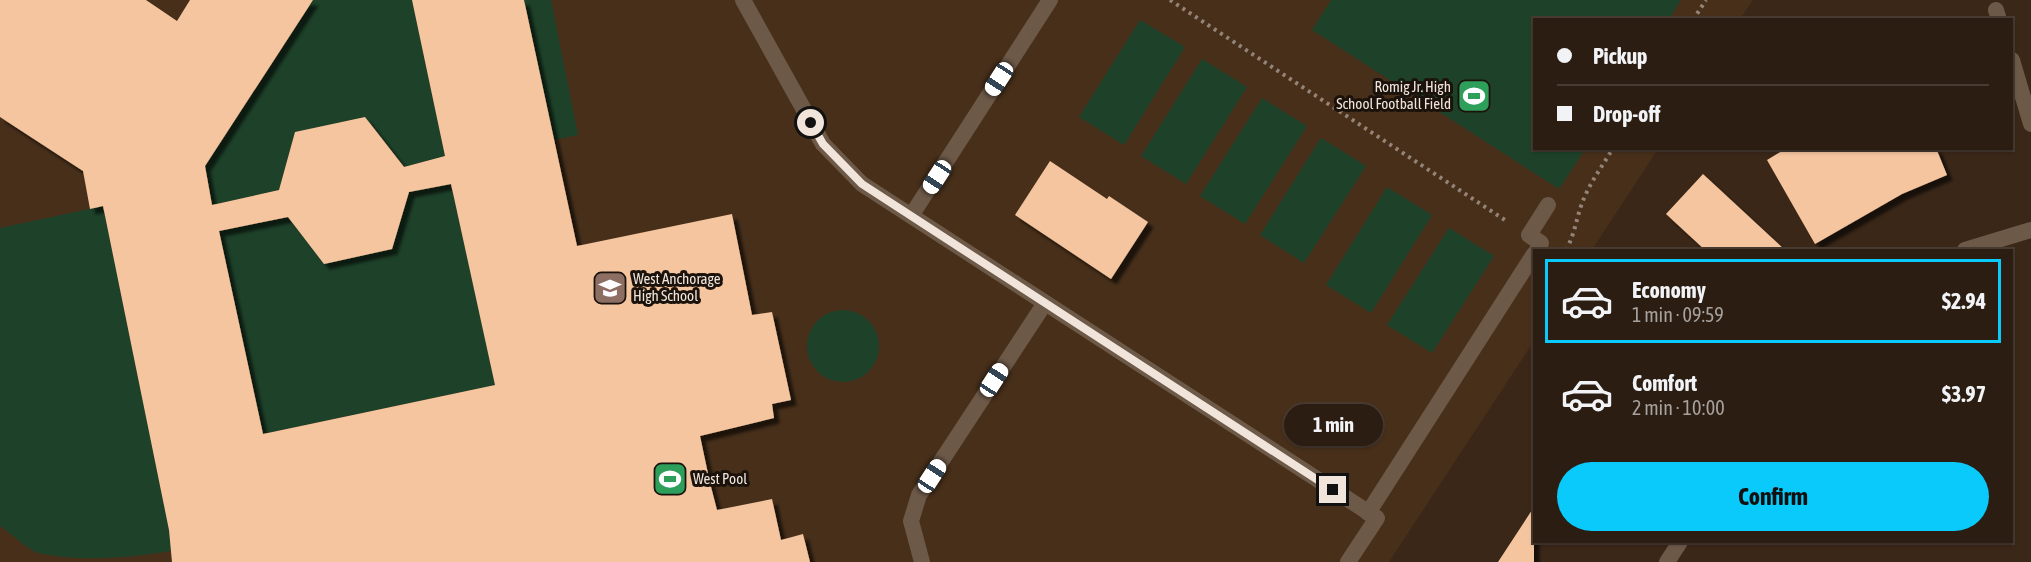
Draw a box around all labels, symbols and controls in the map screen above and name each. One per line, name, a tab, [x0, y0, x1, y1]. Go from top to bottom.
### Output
text: Pickup	[1593, 43, 1648, 69]
car	[982, 59, 1016, 99]
place label: Romig Jr. High School Football Field	[1336, 78, 1451, 112]
sports icon: Romig Jr. High School Football Field	[1456, 78, 1492, 114]
text: Drop-off	[1593, 101, 1660, 127]
route start	[797, 109, 824, 136]
car	[920, 157, 954, 197]
school or university icon: West Anchorage High School	[592, 270, 628, 306]
place label: West Anchorage High School	[633, 270, 721, 304]
icon: car	[1560, 274, 1614, 328]
text: Economy	[1632, 277, 1706, 303]
text: $2.94	[1942, 288, 1986, 314]
text: 1 min · 09:59	[1632, 303, 1724, 326]
car	[977, 360, 1011, 400]
icon: car	[1560, 367, 1614, 421]
text: Comfort	[1632, 370, 1697, 396]
text: $3.97	[1942, 381, 1986, 407]
text: 2 min · 10:00	[1632, 396, 1725, 419]
callout: 1 min	[1284, 403, 1382, 445]
text: 1 min	[1313, 413, 1354, 436]
car	[915, 456, 949, 496]
sports icon: West Pool	[652, 461, 688, 497]
button: Confirm	[1557, 462, 1989, 531]
place label: West Pool	[693, 470, 747, 487]
route end	[1319, 476, 1346, 503]

